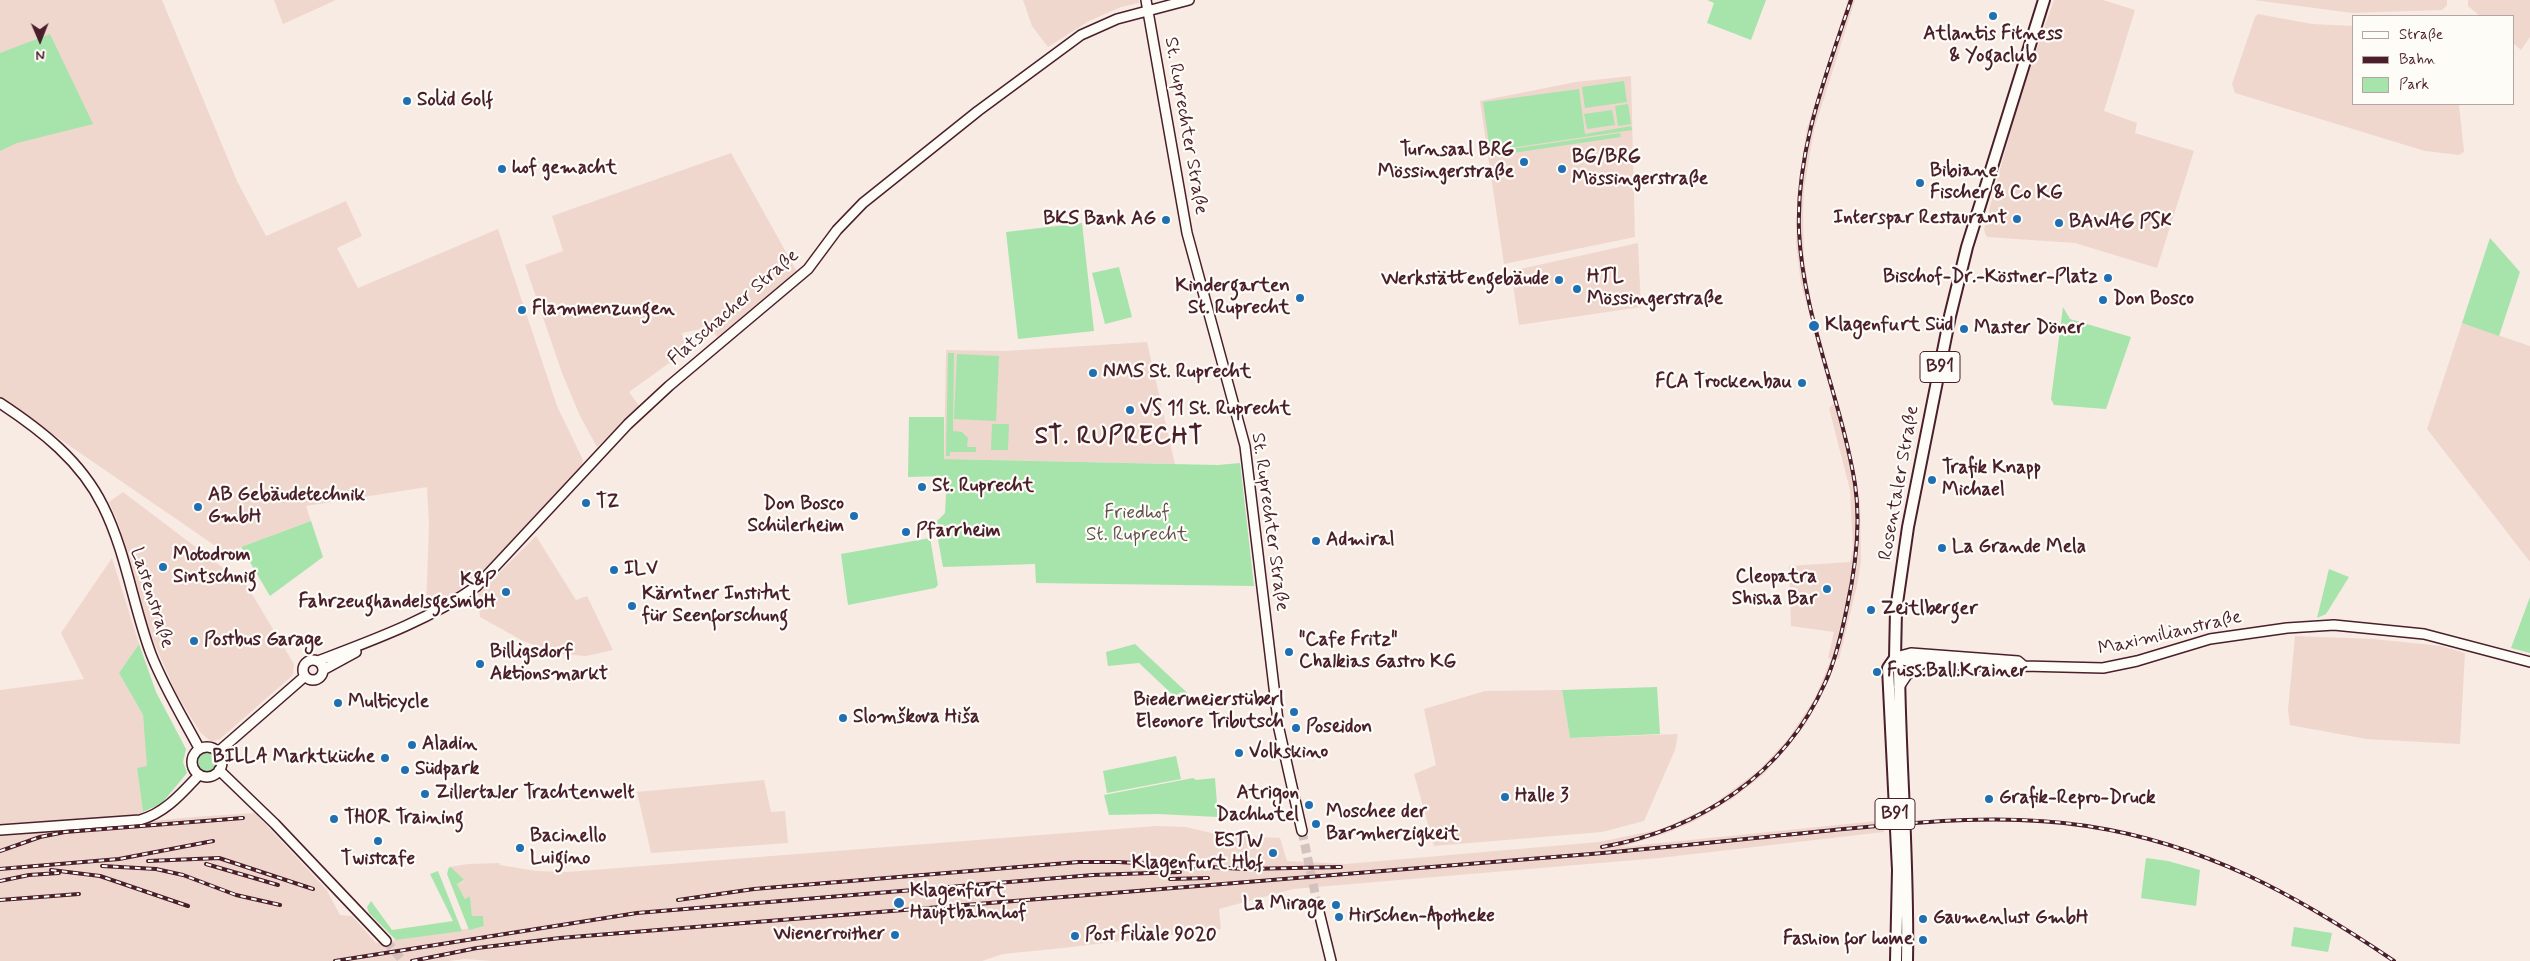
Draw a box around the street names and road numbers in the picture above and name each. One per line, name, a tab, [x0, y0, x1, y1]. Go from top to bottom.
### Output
street label: St. Ruprechter Straße	[1158, 35, 1212, 217]
street label: Flatschacher Straße	[664, 245, 804, 371]
road number: B91	[1920, 352, 1960, 382]
street label: Rosentaler Straße	[1875, 404, 1925, 562]
street label: St. Ruprechter Straße	[1245, 431, 1293, 613]
street label: Lastenstraße	[124, 545, 178, 651]
street label: Maximilianstraße	[2096, 606, 2244, 662]
road number: B91	[1875, 799, 1915, 830]

